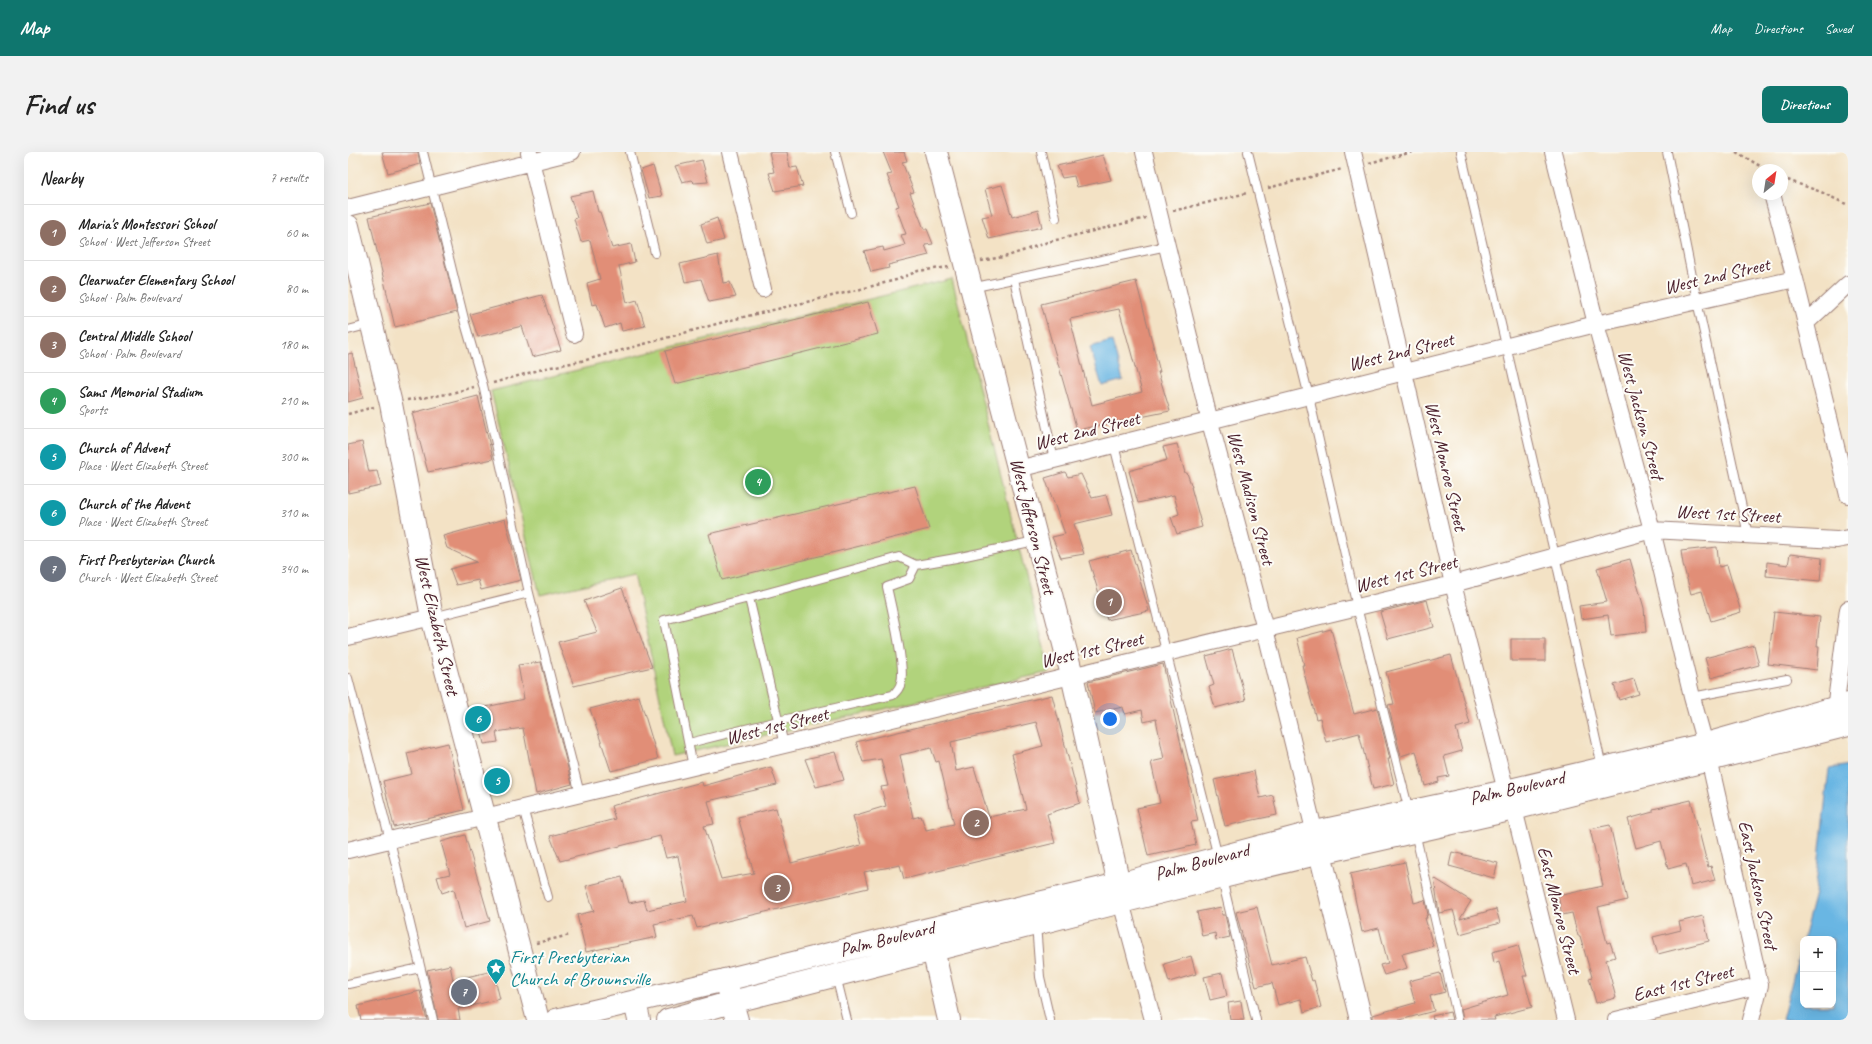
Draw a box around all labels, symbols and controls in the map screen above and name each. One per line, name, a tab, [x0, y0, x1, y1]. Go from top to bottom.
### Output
text: Map	[20, 16, 50, 40]
text: Map	[1711, 20, 1732, 37]
text: Directions	[1754, 20, 1803, 37]
text: Saved	[1825, 20, 1852, 37]
button: Directions	[1762, 86, 1848, 123]
text: Find us	[24, 87, 94, 122]
north arrow	[1752, 164, 1788, 200]
text: Nearby	[40, 168, 83, 189]
text: 7 results	[270, 170, 308, 186]
text: Maria's Montessori School	[78, 215, 215, 234]
text: 1	[50, 225, 56, 241]
text: 60 m	[286, 225, 308, 241]
text: School · West Jefferson Street	[78, 234, 210, 250]
street label: West 2nd Street	[1662, 252, 1774, 300]
text: Clearwater Elementary School	[78, 271, 233, 290]
text: 2	[50, 281, 56, 297]
text: 80 m	[286, 281, 308, 297]
text: School · Palm Boulevard	[78, 290, 181, 306]
text: Central Middle School	[78, 327, 190, 346]
street label: West 2nd Street	[1346, 327, 1458, 377]
text: 3	[50, 337, 56, 353]
text: 180 m	[280, 337, 308, 353]
text: School · Palm Boulevard	[78, 346, 181, 362]
street label: West Jackson Street	[1612, 348, 1670, 485]
text: Sams Memorial Stadium	[78, 383, 203, 402]
text: 4	[50, 393, 56, 409]
text: 210 m	[280, 393, 308, 409]
street label: West Monroe Street	[1419, 399, 1473, 535]
text: Sports	[78, 402, 107, 418]
street label: West 2nd Street	[1032, 406, 1144, 456]
street label: West Madison Street	[1222, 429, 1281, 569]
text: Church of Advent	[78, 439, 169, 458]
text: 5	[50, 449, 56, 465]
text: 300 m	[280, 449, 308, 465]
street label: West Jefferson Street	[1005, 456, 1062, 598]
text: Place · West Elizabeth Street	[78, 458, 208, 474]
pin: 4	[745, 467, 771, 497]
text: Church of the Advent	[78, 495, 189, 514]
street label: West 1st Street	[1675, 499, 1782, 529]
text: 6	[50, 505, 56, 521]
text: 310 m	[280, 505, 308, 521]
text: Place · West Elizabeth Street	[78, 514, 208, 530]
street label: West 1st Street	[1352, 549, 1461, 598]
text: First Presbyterian Church	[78, 551, 215, 570]
street label: West Elizabeth Street	[409, 553, 465, 699]
text: 7	[50, 561, 56, 577]
text: 340 m	[280, 561, 308, 577]
text: Church · West Elizabeth Street	[78, 570, 217, 586]
pin: 1	[1096, 587, 1122, 617]
street label: West 1st Street	[1038, 626, 1147, 673]
street label: West 1st Street	[723, 701, 832, 750]
pin: 6	[465, 704, 491, 734]
your location	[1100, 709, 1120, 729]
street label: Palm Boulevard	[1467, 765, 1569, 811]
pin: 5	[484, 766, 510, 796]
pin: 2	[963, 808, 989, 838]
street label: East Jackson Street	[1733, 818, 1784, 954]
street label: Palm Boulevard	[1152, 837, 1254, 886]
street label: East Monroe Street	[1532, 844, 1587, 978]
pin: 3	[764, 873, 790, 903]
street label: Palm Boulevard	[837, 915, 939, 962]
map controls	[1800, 936, 1836, 1008]
button: +	[1800, 936, 1836, 972]
place label: First Presbyterian Church of Brownsville	[510, 945, 652, 991]
place icon: First Presbyterian Church of Brownsville	[485, 957, 507, 985]
street label: East 1st Street	[1630, 959, 1737, 1007]
button: −	[1800, 972, 1836, 1008]
pin: 7	[451, 977, 477, 1007]

